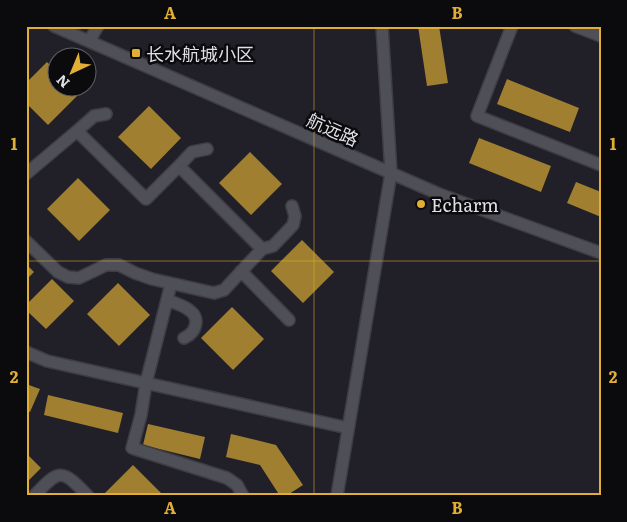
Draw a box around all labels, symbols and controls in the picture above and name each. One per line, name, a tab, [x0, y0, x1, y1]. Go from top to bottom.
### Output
text: A	[164, 0, 176, 24]
text: B	[451, 0, 463, 24]
place label: 长水航城小区	[146, 40, 254, 67]
marker: 长水航城小区	[130, 47, 142, 59]
north arrow	[48, 48, 98, 98]
text: N	[51, 71, 73, 93]
street label: 航远路	[303, 106, 363, 152]
text: 1	[11, 131, 18, 155]
text: 1	[610, 131, 617, 155]
place label: Echarm	[431, 191, 499, 218]
marker: Echarm	[415, 198, 427, 210]
text: 2	[10, 364, 19, 388]
text: 2	[609, 364, 618, 388]
text: A	[164, 495, 176, 519]
text: B	[451, 495, 463, 519]

